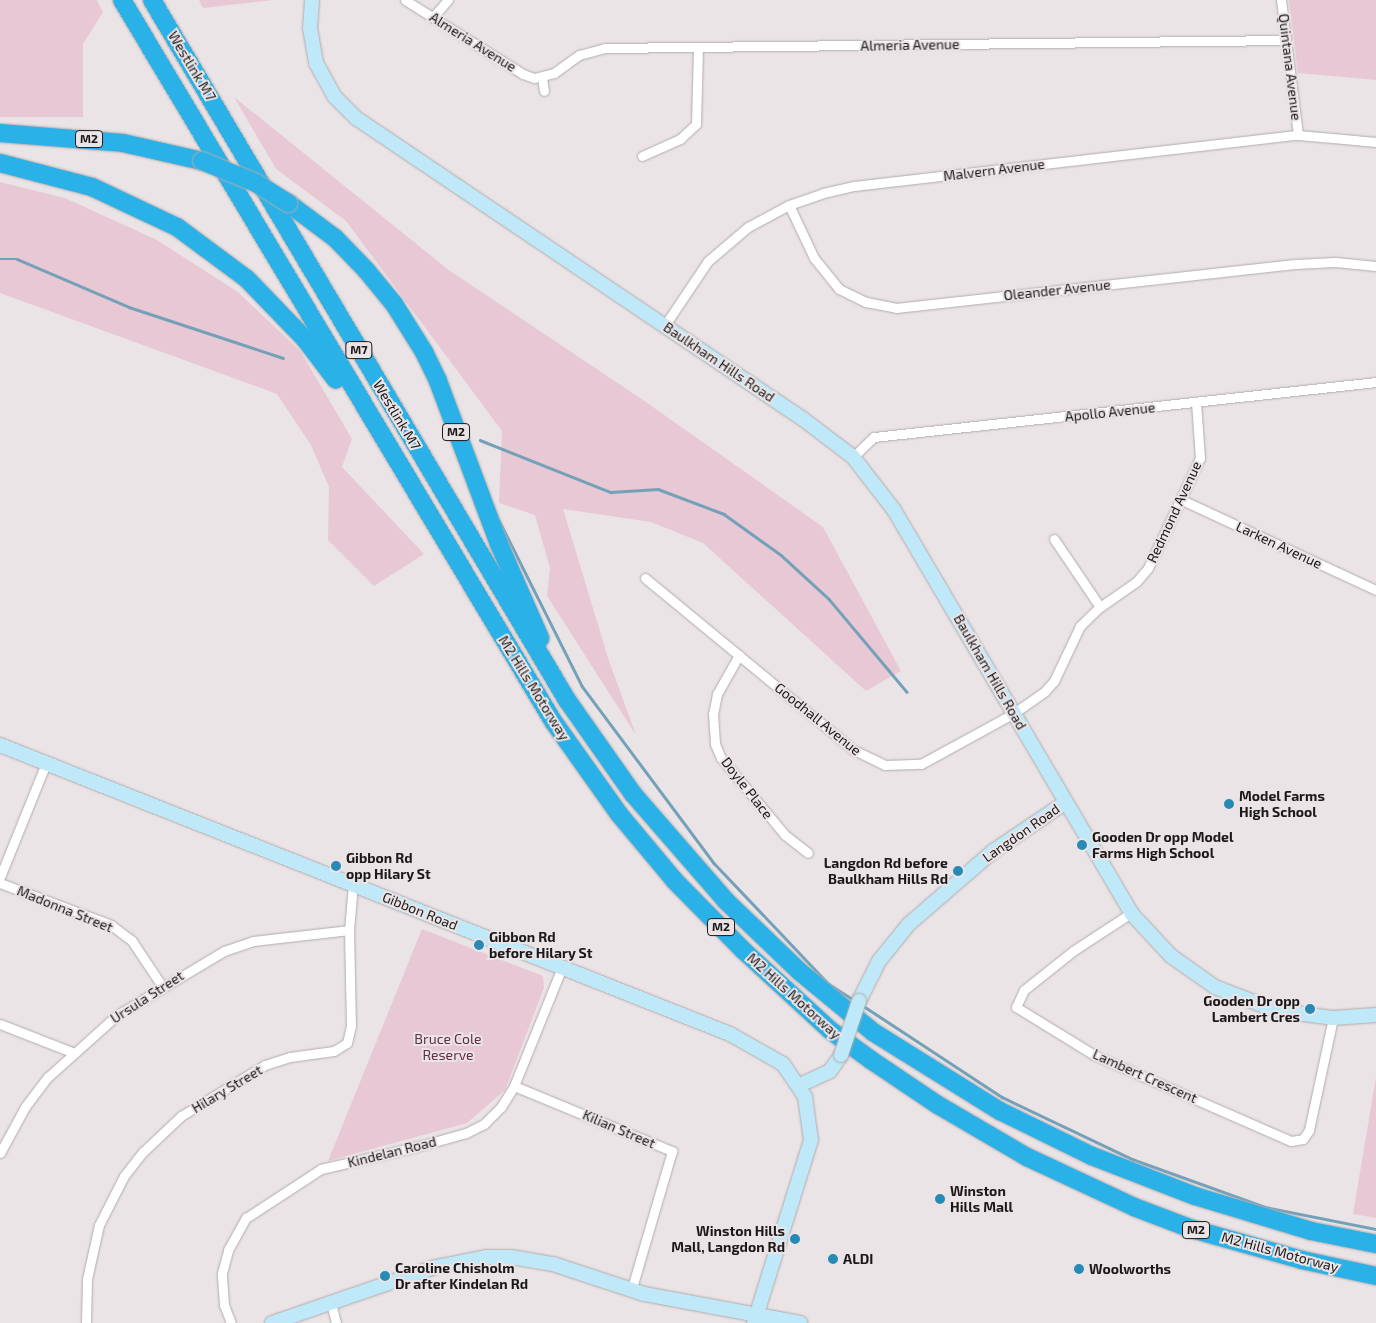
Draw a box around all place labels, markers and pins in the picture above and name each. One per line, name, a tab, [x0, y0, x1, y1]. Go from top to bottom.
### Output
place label: Model Farms High School	[1239, 788, 1325, 820]
marker: Model Farms High School	[1223, 798, 1235, 810]
place label: Gooden Dr opp Model Farms High School	[1092, 829, 1234, 862]
marker: Gooden Dr opp Model Farms High School	[1076, 839, 1088, 851]
place label: Gibbon Rd opp Hilary St	[346, 850, 431, 882]
place label: Langdon Rd before Baulkham Hills Rd	[824, 855, 948, 888]
marker: Gibbon Rd opp Hilary St	[330, 860, 342, 872]
marker: Langdon Rd before Baulkham Hills Rd	[952, 865, 964, 877]
place label: Gibbon Rd before Hilary St	[489, 929, 593, 962]
marker: Gibbon Rd before Hilary St	[473, 939, 485, 951]
place label: Gooden Dr opp Lambert Cres	[1203, 993, 1300, 1026]
marker: Gooden Dr opp Lambert Cres	[1304, 1003, 1316, 1015]
place label: Winston Hills Mall	[950, 1183, 1013, 1216]
marker: Winston Hills Mall	[934, 1193, 946, 1205]
place label: Winston Hills Mall, Langdon Rd	[671, 1223, 785, 1256]
marker: Winston Hills Mall, Langdon Rd	[789, 1233, 801, 1245]
place label: ALDI	[843, 1251, 873, 1267]
marker: ALDI	[827, 1253, 839, 1265]
place label: Caroline Chisholm Dr after Kindelan Rd	[395, 1260, 529, 1292]
place label: Woolworths	[1089, 1261, 1171, 1277]
marker: Woolworths	[1073, 1263, 1085, 1275]
marker: Caroline Chisholm Dr after Kindelan Rd	[379, 1270, 391, 1282]

